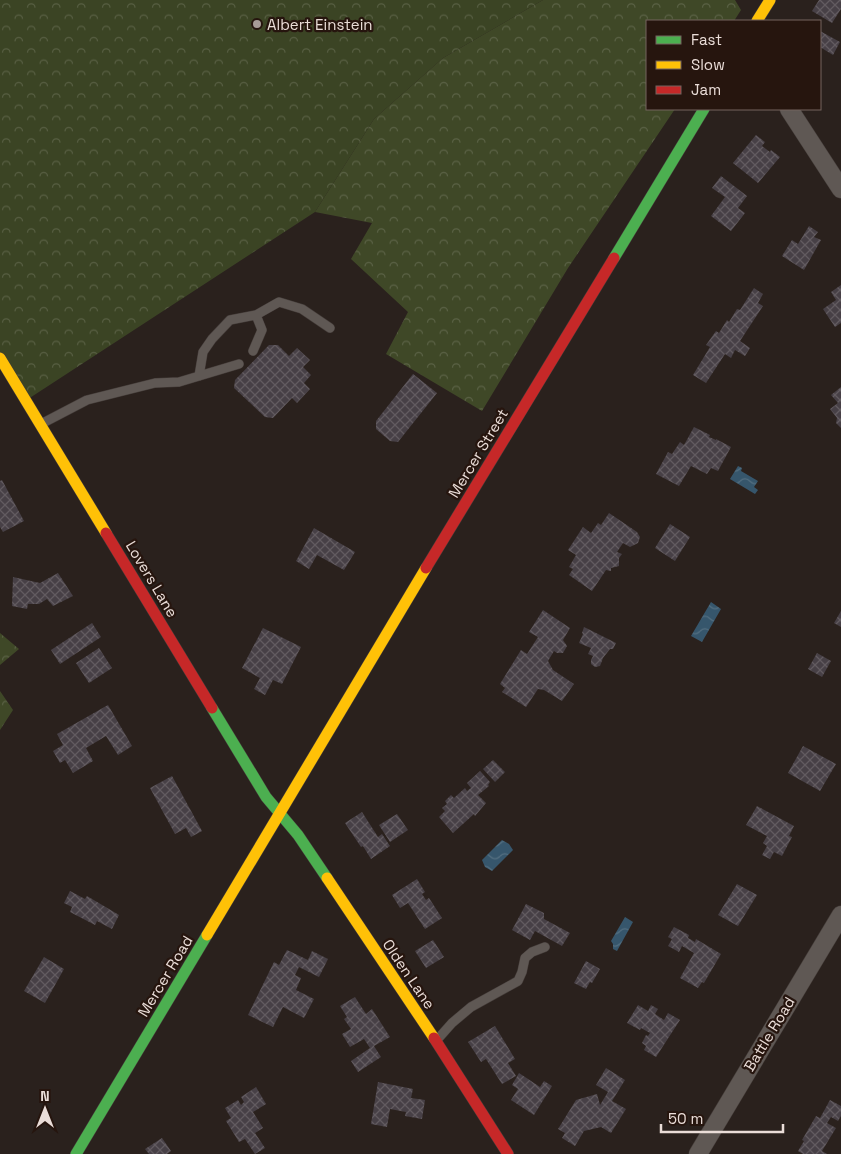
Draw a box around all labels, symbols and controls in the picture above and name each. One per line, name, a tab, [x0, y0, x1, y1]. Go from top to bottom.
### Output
place label: Albert Einstein	[267, 15, 373, 34]
marker: Albert Einstein	[251, 18, 263, 30]
legend	[646, 20, 821, 110]
text: Fast	[691, 30, 722, 49]
text: Slow	[691, 55, 725, 74]
text: Jam	[691, 80, 721, 99]
street label: Mercer Street	[444, 405, 512, 501]
street label: Lovers Lane	[122, 537, 182, 621]
street label: Mercer Road	[133, 932, 197, 1020]
street label: Olden Lane	[379, 935, 439, 1013]
street label: Battle Road	[739, 993, 799, 1075]
north arrow	[20, 1084, 70, 1134]
text: N	[40, 1087, 50, 1105]
scale bar	[661, 1102, 784, 1134]
text: 50 m	[668, 1109, 703, 1128]

